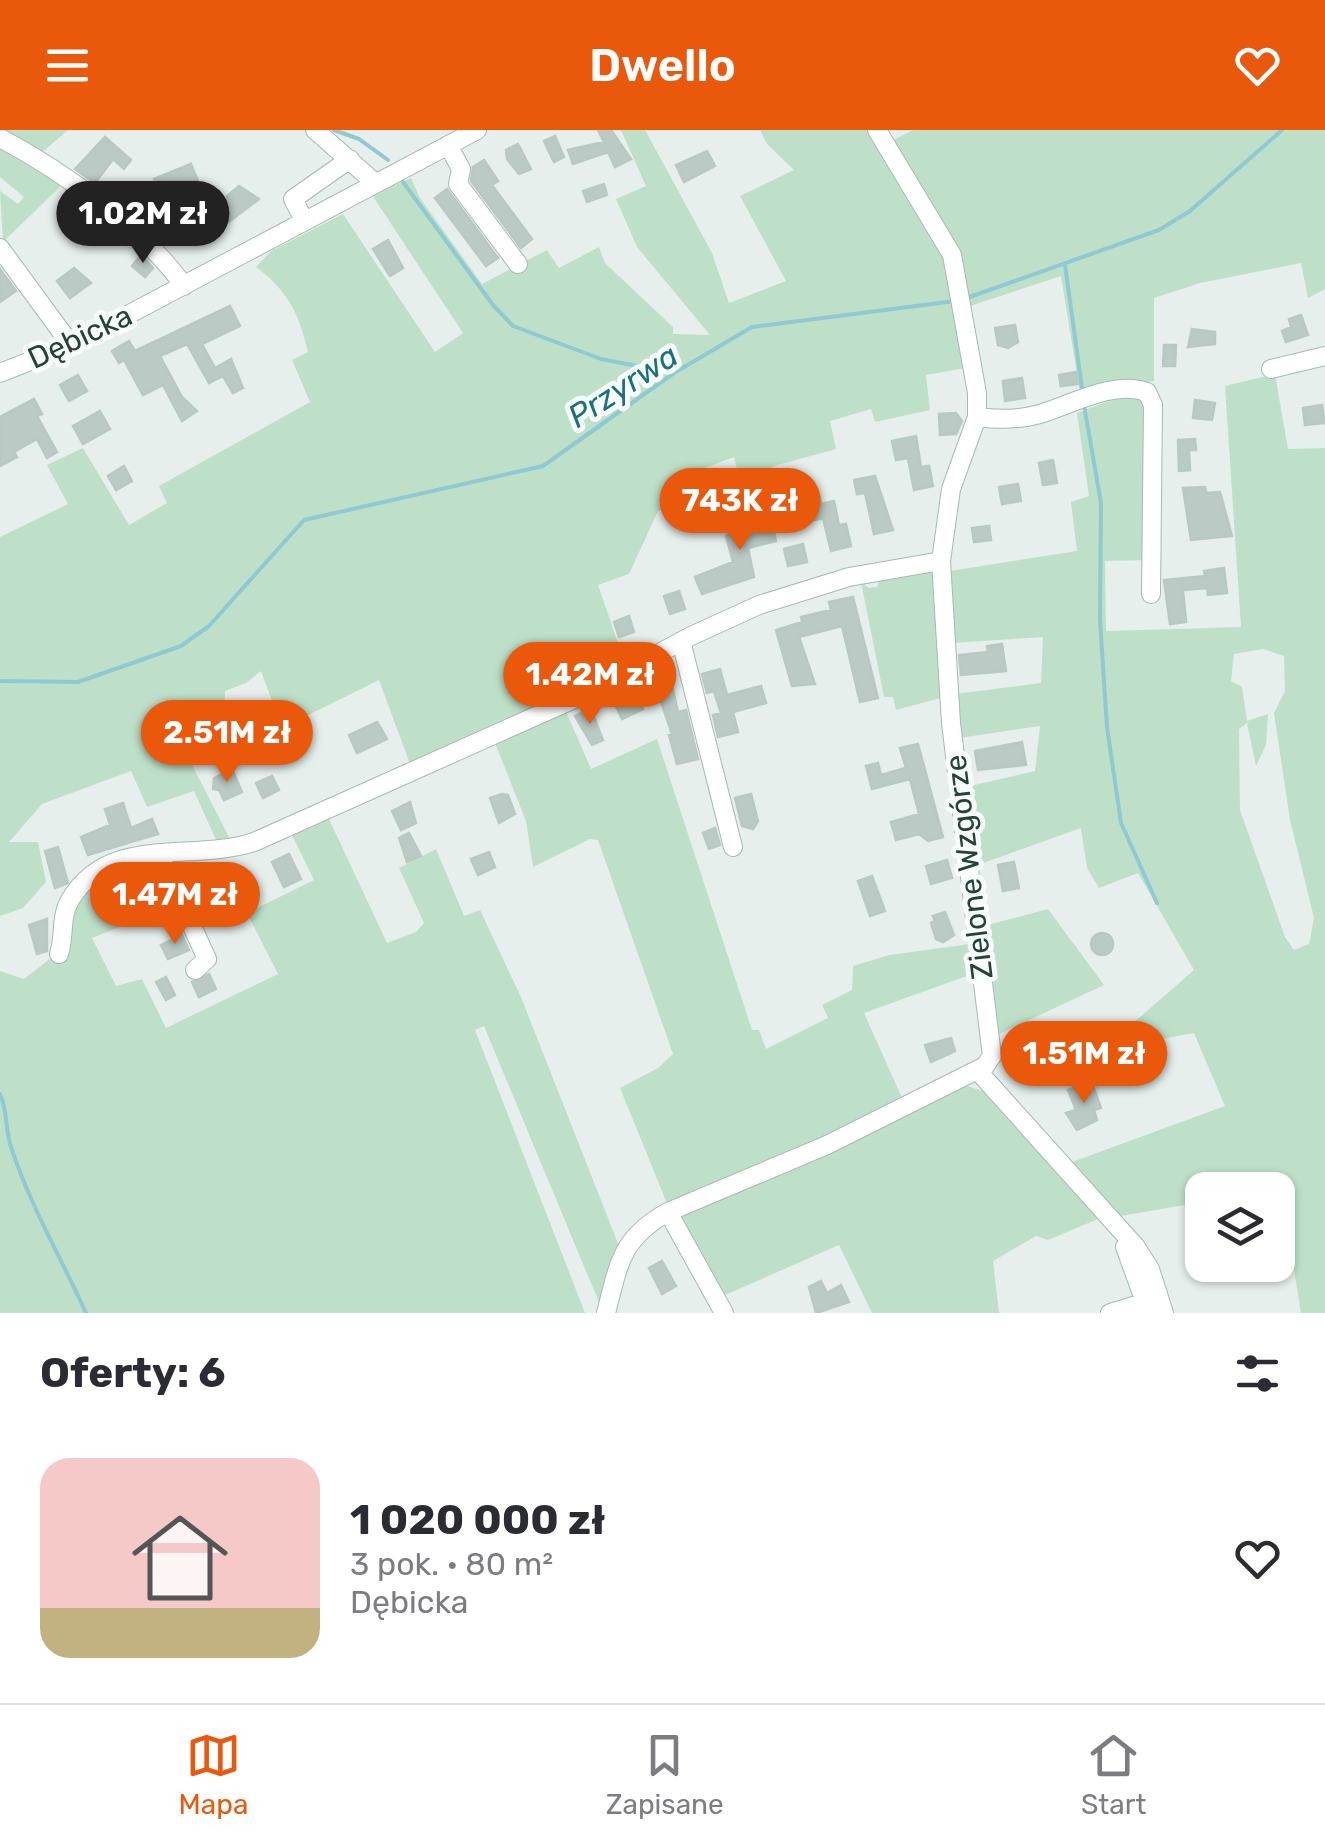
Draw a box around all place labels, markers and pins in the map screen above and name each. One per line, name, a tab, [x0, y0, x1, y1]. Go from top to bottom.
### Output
pin: 1.02M zł	[40, 181, 246, 266]
pin: 743K zł	[648, 468, 832, 553]
pin: 1.42M zł	[487, 642, 693, 727]
pin: 2.51M zł	[124, 700, 330, 785]
pin: 1.47M zł	[72, 862, 278, 947]
pin: 1.51M zł	[981, 1021, 1187, 1106]

